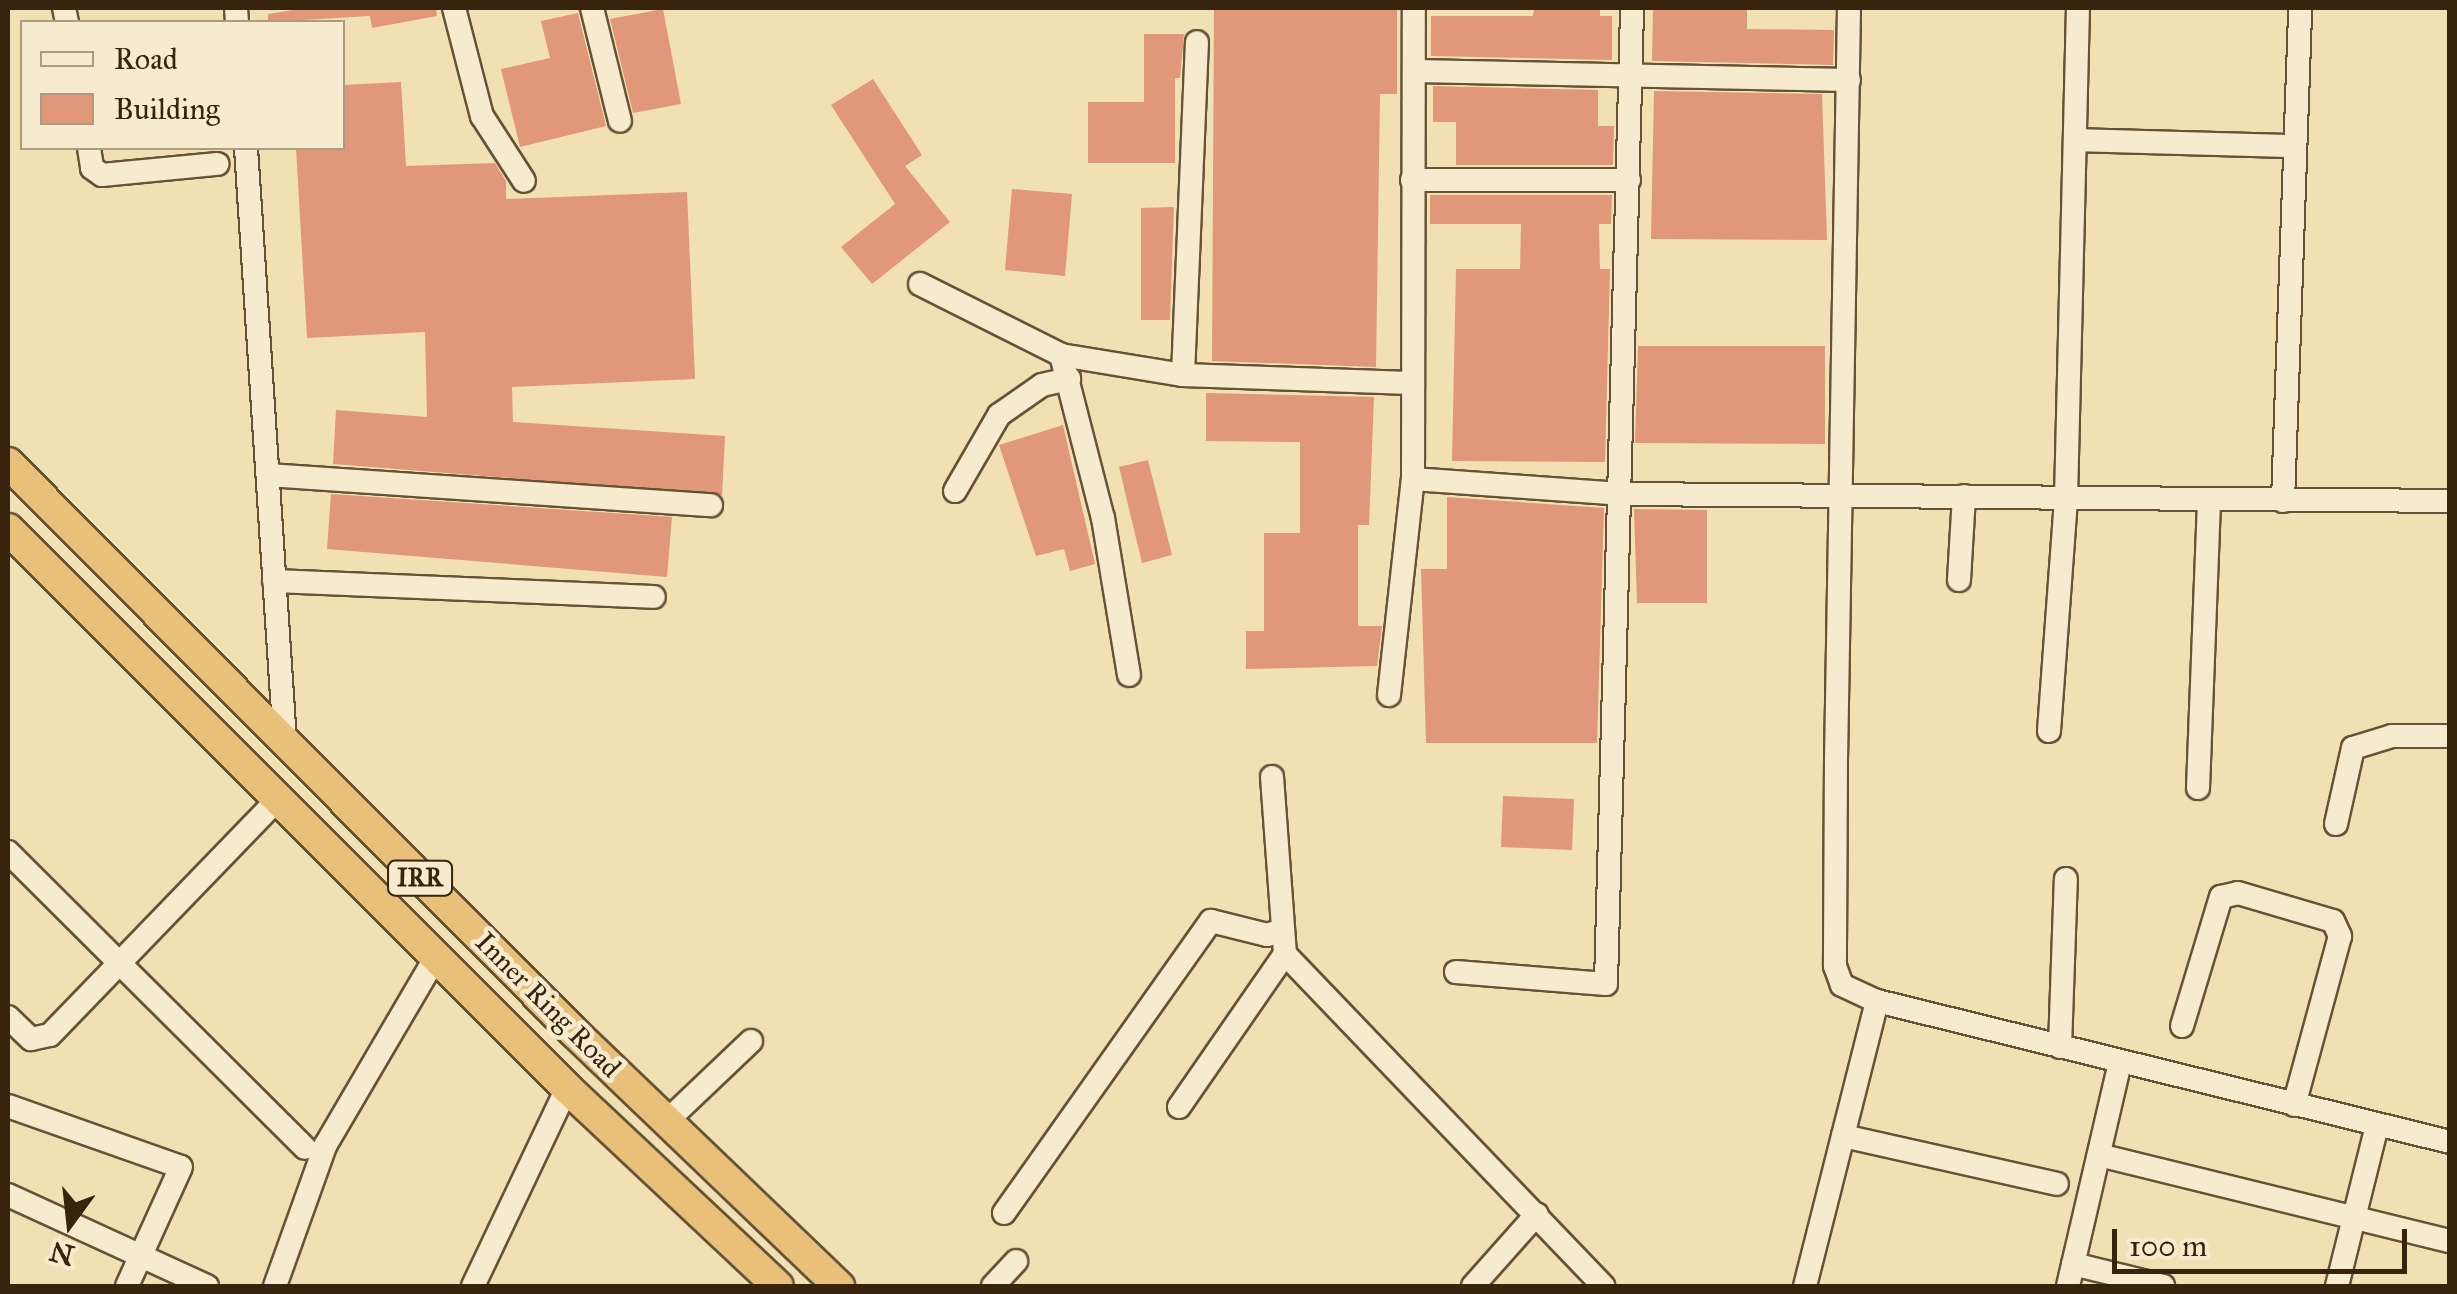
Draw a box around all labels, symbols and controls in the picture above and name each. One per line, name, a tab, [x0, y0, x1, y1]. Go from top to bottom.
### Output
legend	[20, 20, 345, 150]
text: Road	[114, 41, 178, 77]
text: Building	[114, 91, 220, 127]
road number: IRR	[385, 858, 455, 898]
street label: Inner Ring Road	[468, 925, 628, 1085]
north arrow	[20, 1174, 120, 1274]
scale bar	[2117, 1209, 2412, 1271]
text: 100 m	[2129, 1228, 2207, 1264]
text: N	[46, 1233, 78, 1273]

